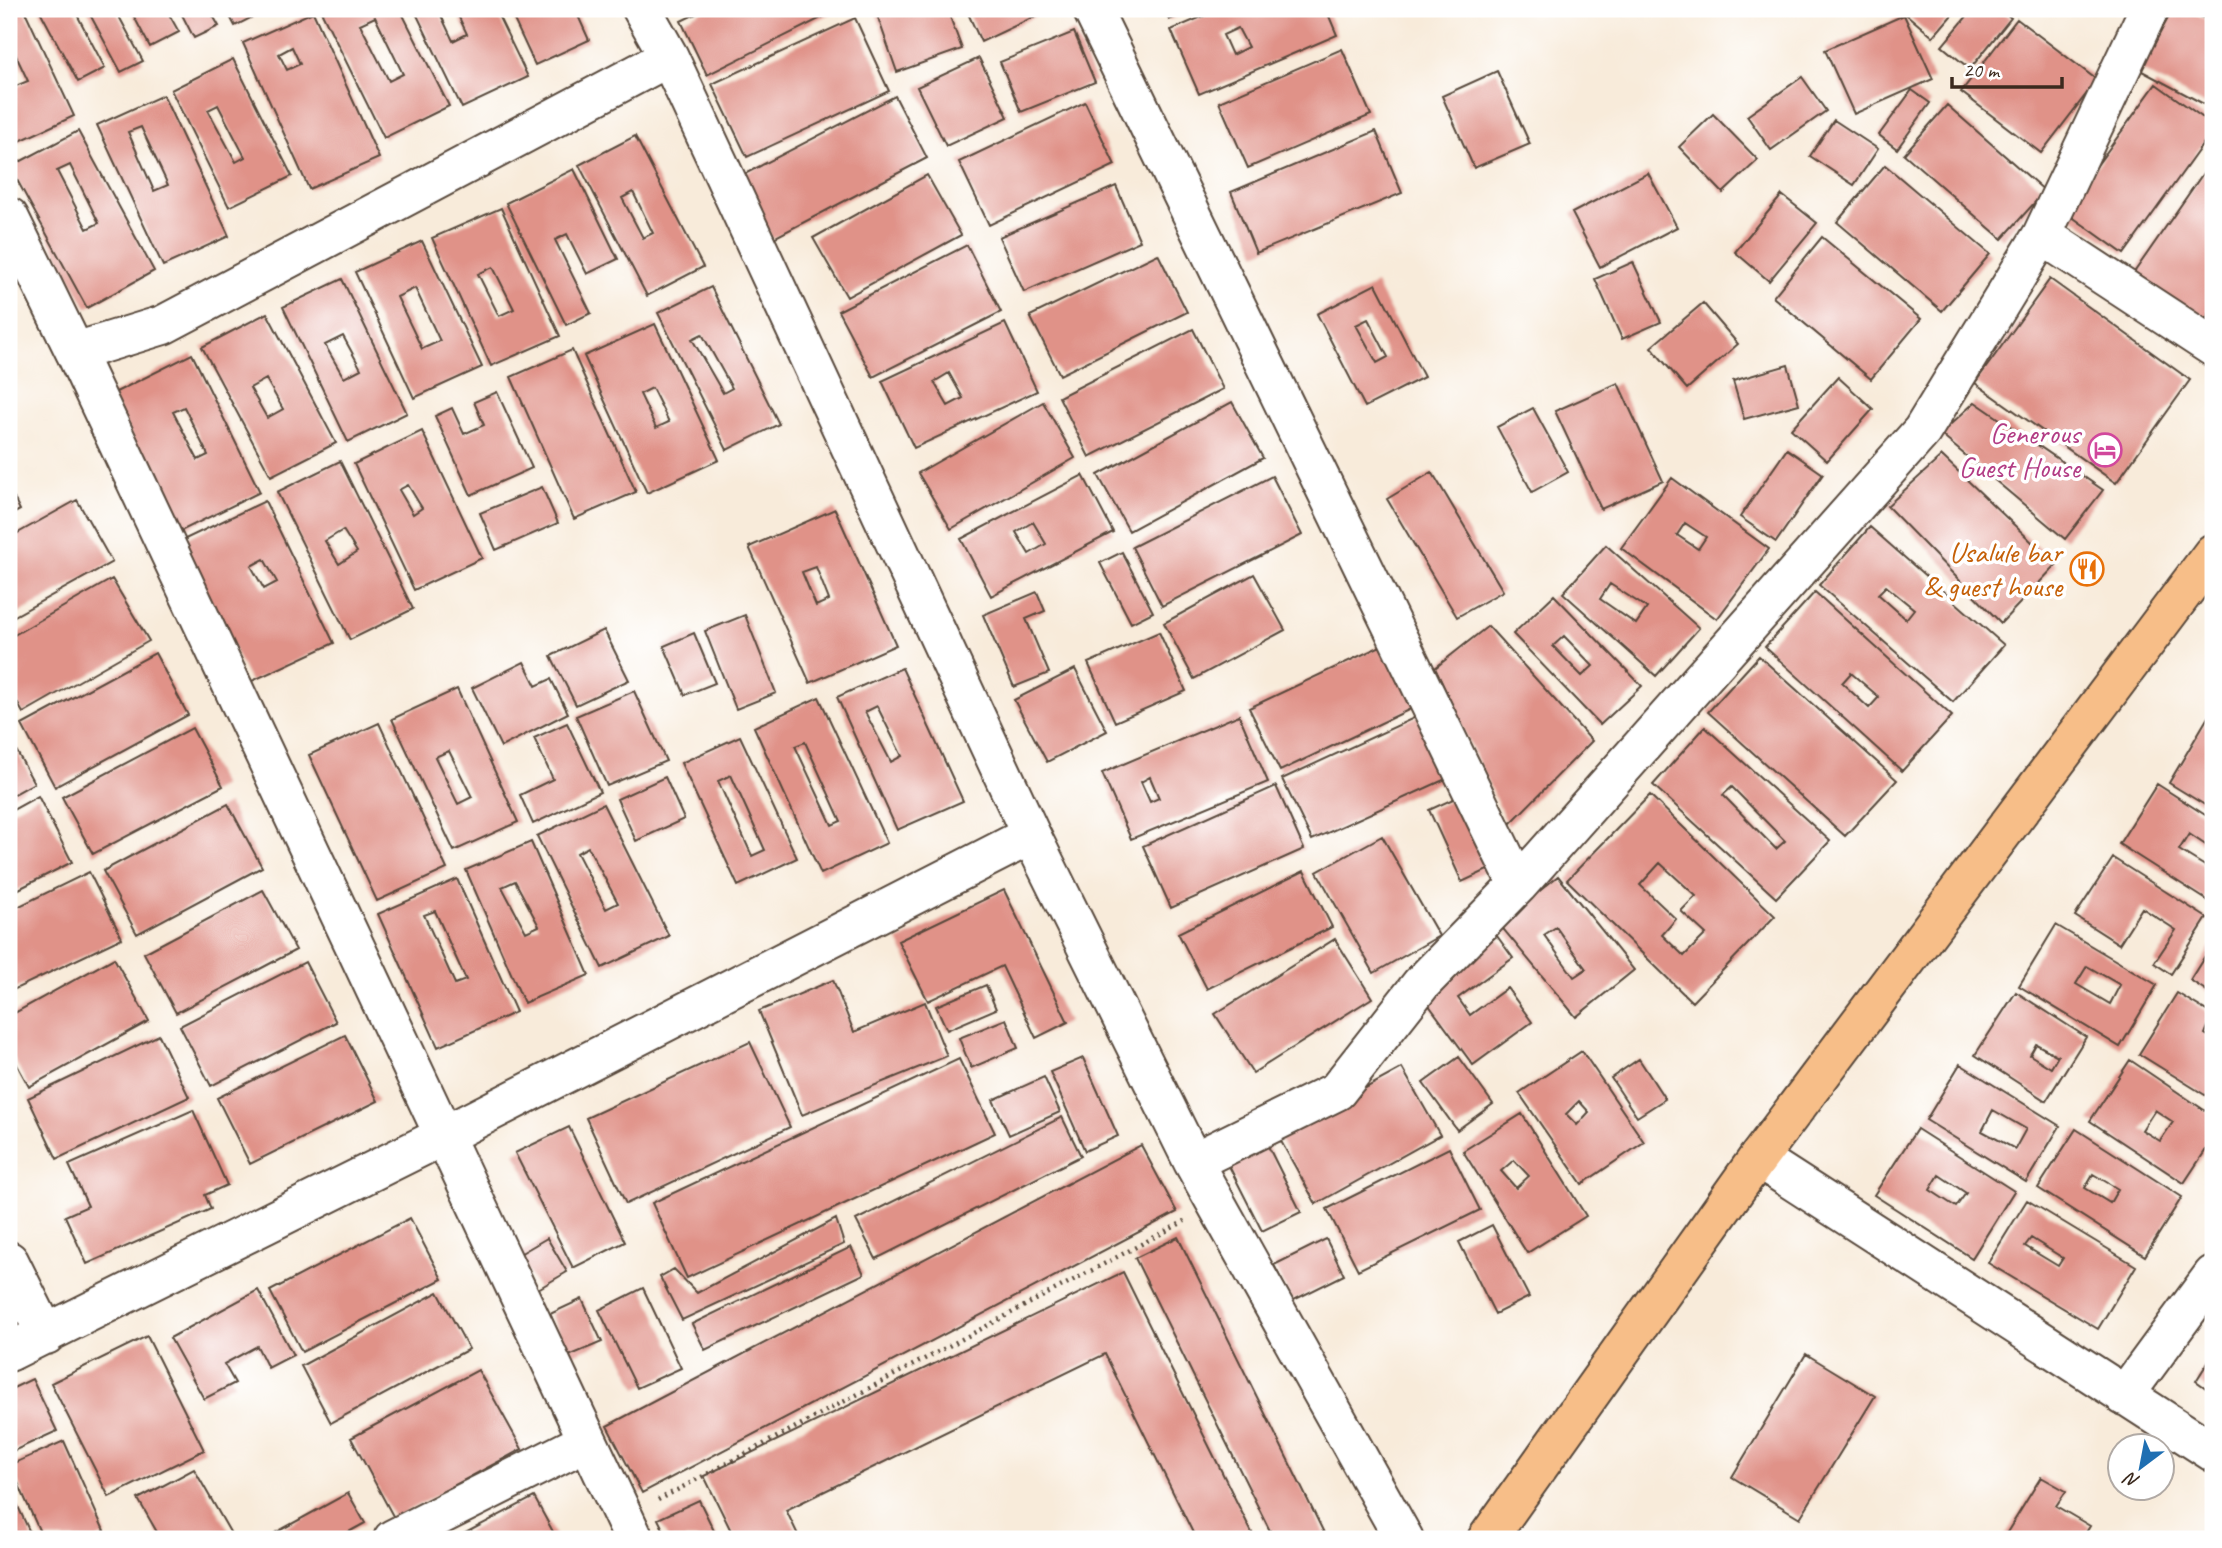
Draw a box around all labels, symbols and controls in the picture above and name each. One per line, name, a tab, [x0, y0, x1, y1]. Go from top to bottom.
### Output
scale bar	[1952, 46, 2063, 90]
text: 20 m	[1963, 57, 2001, 83]
place label: Generous Guest House	[1959, 414, 2083, 486]
hotel icon: Generous Guest House	[2086, 431, 2124, 469]
place label: Usalule bar & guest house	[1923, 533, 2064, 605]
restaurant icon: Usalule bar & guest house	[2068, 550, 2106, 588]
north arrow	[2106, 1432, 2176, 1502]
text: N	[2118, 1466, 2144, 1494]

